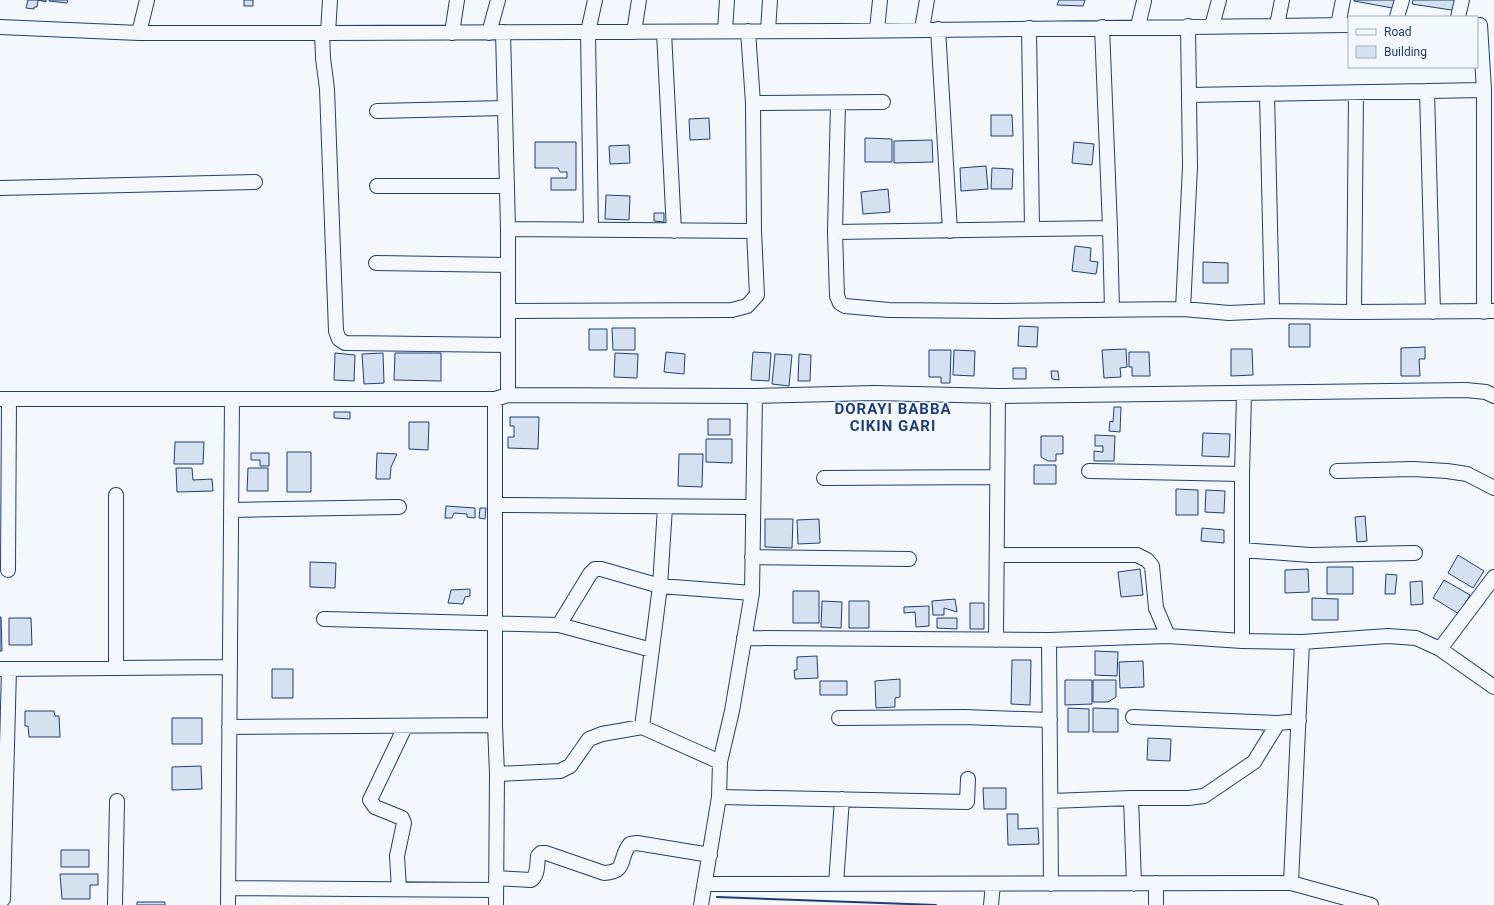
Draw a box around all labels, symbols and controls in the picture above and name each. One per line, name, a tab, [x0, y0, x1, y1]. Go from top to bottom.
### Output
legend	[1348, 16, 1478, 68]
text: Road	[1384, 25, 1412, 39]
text: Building	[1384, 45, 1427, 59]
district label: DORAYI BABBA CIKIN GARI	[834, 400, 952, 435]

